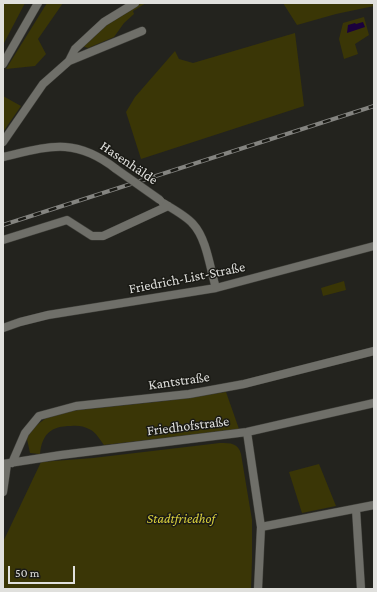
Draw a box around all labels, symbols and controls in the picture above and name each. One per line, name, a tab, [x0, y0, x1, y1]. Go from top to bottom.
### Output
street label: Hasenhälde	[97, 138, 161, 188]
street label: Friedrich-List-Straße	[127, 258, 247, 298]
street label: Kantstraße	[147, 368, 211, 394]
street label: Friedhofstraße	[146, 413, 230, 439]
park label: Stadtfriedhof	[147, 511, 215, 527]
scale bar	[10, 558, 77, 584]
text: 50 m	[15, 566, 39, 580]

